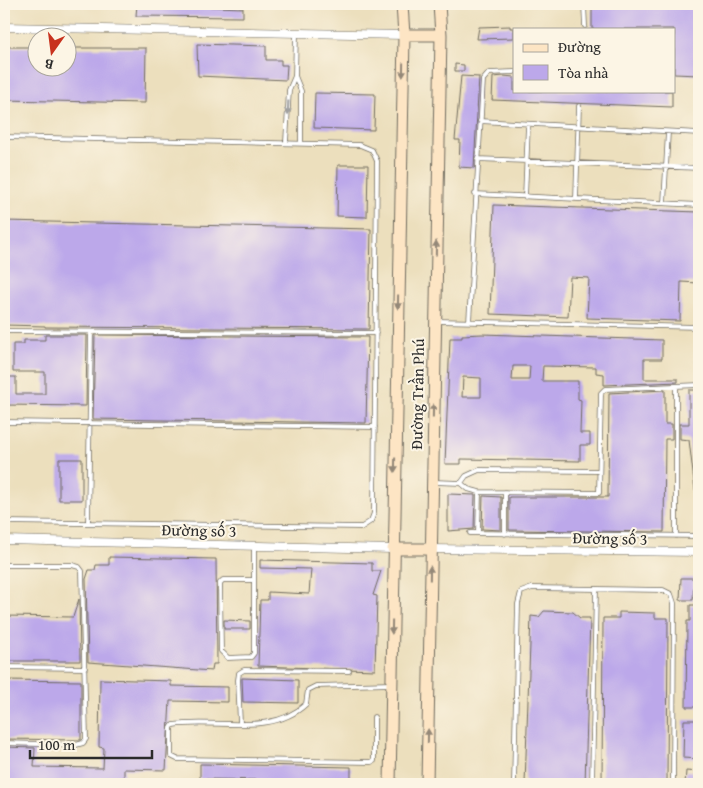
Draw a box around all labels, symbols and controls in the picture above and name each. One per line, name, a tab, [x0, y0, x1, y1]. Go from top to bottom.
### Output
north arrow	[28, 28, 78, 78]
legend	[513, 28, 676, 92]
text: Đường	[558, 36, 601, 57]
text: B	[42, 54, 55, 75]
one-way arrow	[399, 62, 407, 78]
text: Tòa nhà	[558, 62, 608, 83]
one-way arrow	[283, 101, 291, 117]
one-way arrow	[432, 240, 440, 256]
one-way arrow	[394, 295, 402, 311]
street label: Đường Trần Phú	[404, 338, 430, 450]
one-way arrow	[429, 402, 437, 418]
one-way arrow	[391, 457, 399, 473]
street label: Đường số 3	[161, 517, 237, 543]
street label: Đường số 3	[572, 525, 648, 551]
one-way arrow	[426, 565, 434, 581]
one-way arrow	[388, 620, 396, 636]
one-way arrow	[424, 727, 432, 743]
scale bar	[30, 728, 152, 760]
text: 100 m	[38, 734, 76, 755]

